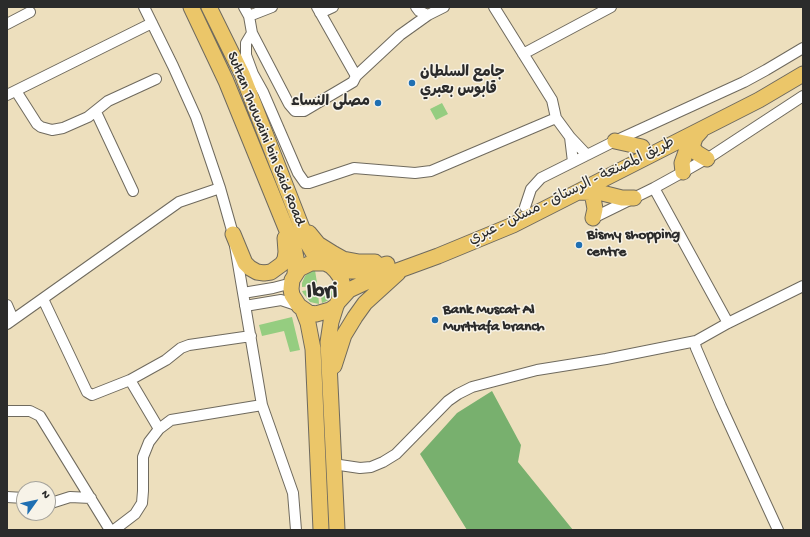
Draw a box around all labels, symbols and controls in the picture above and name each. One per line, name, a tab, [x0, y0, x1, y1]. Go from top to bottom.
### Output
street label: Sultan Thuwaini bin Said Road	[222, 49, 308, 229]
place label: جامع السلطان قابوس بعبري	[420, 65, 505, 100]
marker: جامع السلطان قابوس بعبري	[407, 78, 417, 88]
place label: مصلى النساء	[291, 94, 370, 112]
marker: مصلى النساء	[373, 98, 383, 108]
street label: طريق المصنعة - الرستاق - مسكن - عبري	[466, 134, 678, 250]
place label: Bismy shopping centre	[587, 227, 680, 262]
marker: Bismy shopping centre	[574, 240, 584, 250]
district label: Ibri	[307, 279, 337, 307]
place label: Bank Muscat Al Murttafa branch	[443, 302, 545, 337]
marker: Bank Muscat Al Murttafa branch	[430, 315, 440, 325]
north arrow	[16, 481, 56, 521]
text: N	[38, 489, 52, 501]

